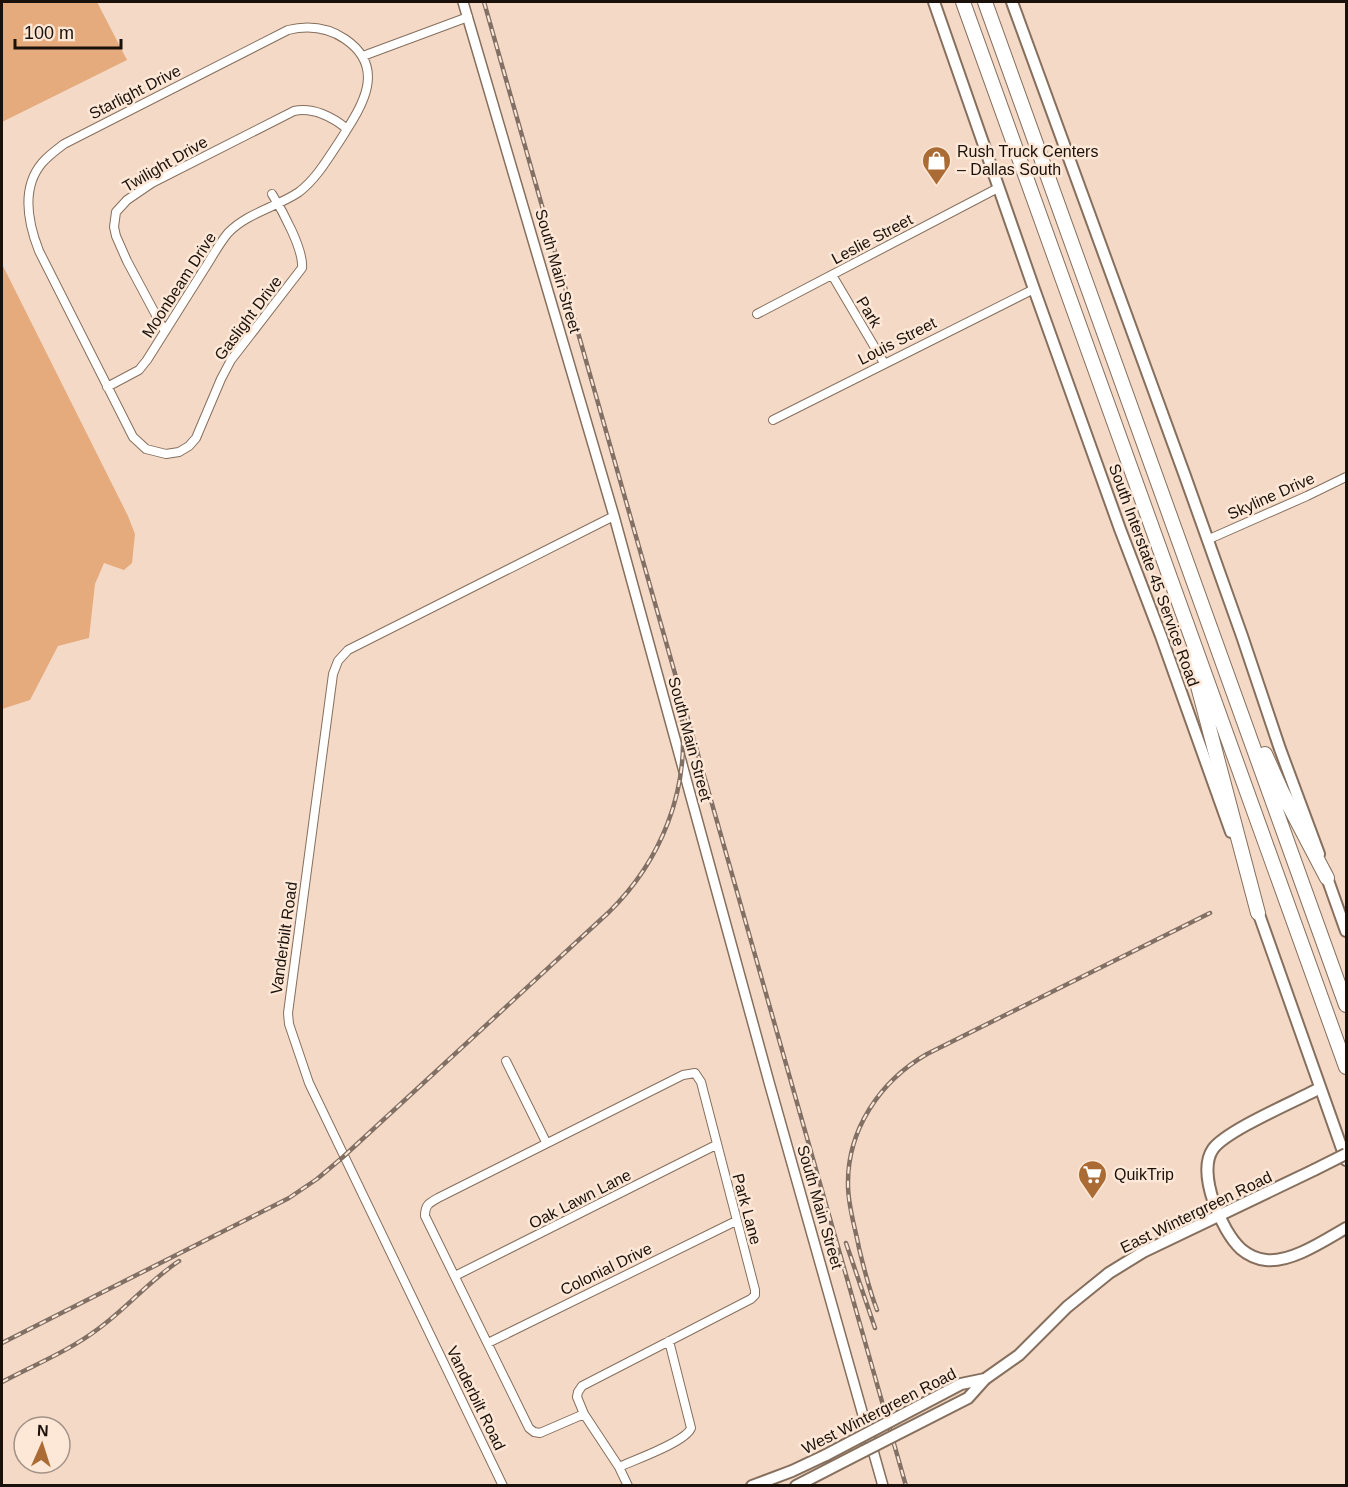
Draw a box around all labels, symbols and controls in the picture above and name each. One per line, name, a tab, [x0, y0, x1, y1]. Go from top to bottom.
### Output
scale bar	[15, 12, 122, 50]
text: 100 m	[24, 23, 74, 43]
street label: Starlight Drive	[86, 62, 184, 122]
street label: Twilight Drive	[120, 133, 211, 195]
place label: Rush Truck Centers – Dallas South	[957, 143, 1098, 178]
shop icon: Rush Truck Centers – Dallas South	[920, 144, 952, 186]
street label: South Main Street	[532, 207, 584, 335]
street label: Leslie Street	[829, 210, 916, 267]
street label: Moonbeam Drive	[139, 229, 219, 341]
street label: Gaslight Drive	[211, 273, 285, 363]
street label: Park	[853, 294, 885, 331]
street label: Louis Street	[855, 314, 939, 368]
street label: South Interstate 45 Service Road	[1106, 461, 1202, 689]
street label: Skyline Drive	[1225, 469, 1317, 523]
street label: South Main Street	[665, 675, 715, 804]
street label: Vanderbilt Road	[268, 881, 300, 995]
street label: South Main Street	[794, 1143, 846, 1271]
supermarket icon: QuikTrip	[1077, 1158, 1109, 1200]
street label: Oak Lawn Lane	[526, 1166, 634, 1232]
place label: QuikTrip	[1114, 1166, 1174, 1183]
street label: East Wintergreen Road	[1118, 1168, 1274, 1256]
street label: Park Lane	[729, 1172, 765, 1247]
street label: Colonial Drive	[558, 1239, 655, 1298]
street label: Vanderbilt Road	[443, 1343, 509, 1453]
street label: West Wintergreen Road	[799, 1365, 959, 1457]
north arrow	[12, 1415, 72, 1475]
text: N	[37, 1422, 49, 1439]

